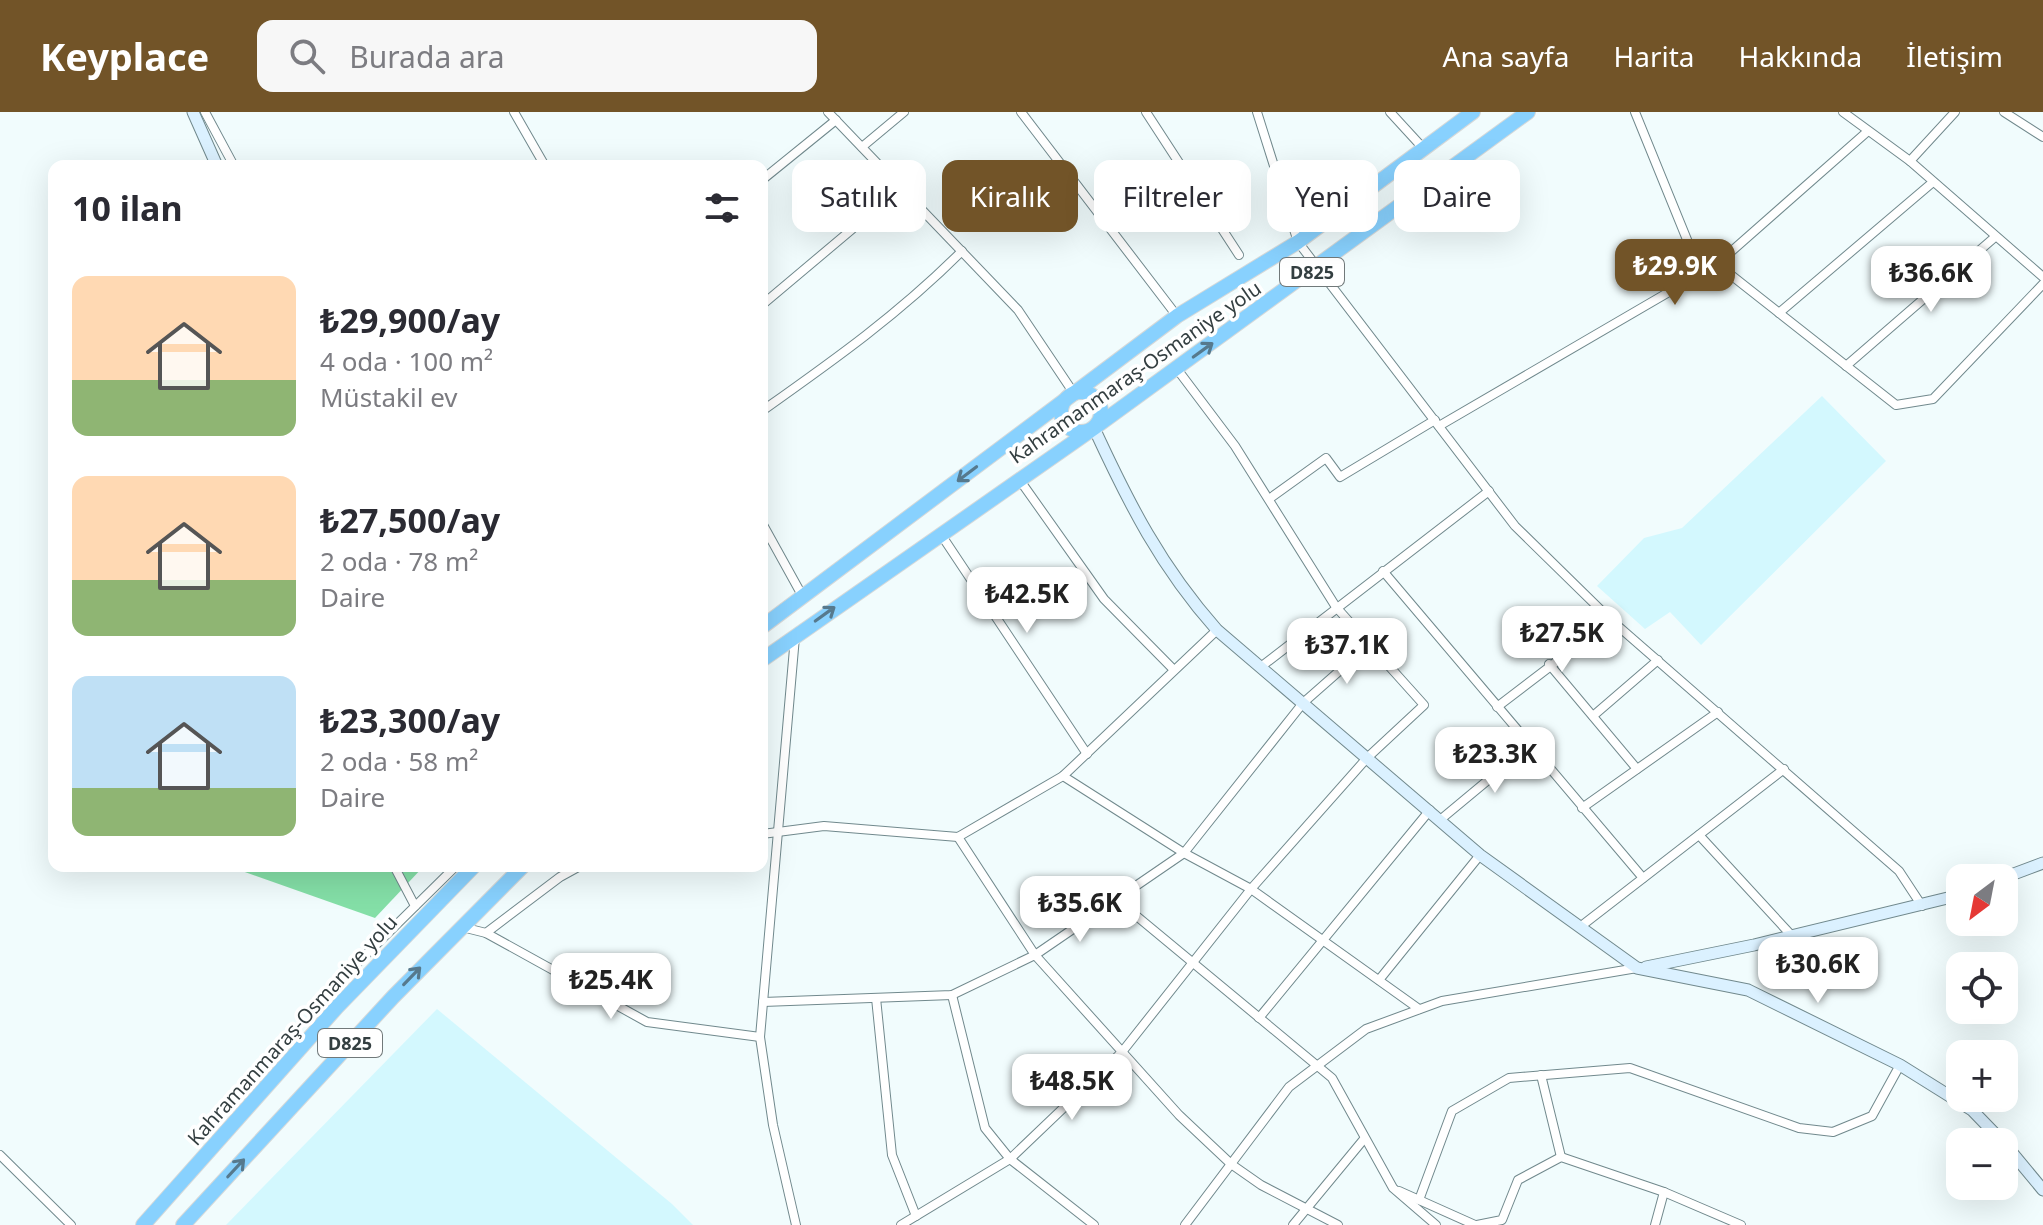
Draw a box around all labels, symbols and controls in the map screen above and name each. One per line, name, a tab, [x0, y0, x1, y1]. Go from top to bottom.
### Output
search box	[257, 20, 817, 92]
text: Keyplace	[40, 30, 209, 82]
icon: search	[285, 34, 329, 78]
text: Burada ara	[349, 36, 504, 77]
text: Ana sayfa	[1443, 37, 1569, 75]
text: Harita	[1613, 37, 1695, 75]
text: Hakkında	[1739, 37, 1862, 75]
text: İletişim	[1906, 37, 2003, 75]
chip: Satılık	[792, 160, 926, 232]
chip: Kiralık	[942, 160, 1078, 232]
chip: Filtreler	[1094, 160, 1251, 232]
chip: Yeni	[1267, 160, 1378, 232]
chip: Daire	[1394, 160, 1520, 232]
text: 10 ilan	[72, 185, 183, 231]
icon: filters	[700, 186, 744, 230]
pin: ₺29.9K	[1610, 239, 1740, 307]
pin: ₺36.6K	[1866, 246, 1996, 314]
text: ₺29.9K	[1633, 247, 1717, 283]
text: ₺36.6K	[1889, 254, 1973, 290]
road number: D825	[1280, 258, 1344, 286]
street label: Kahramanmaraş-Osmaniye yolu	[1004, 274, 1266, 470]
text: ₺29,900/ay	[320, 297, 500, 343]
icon: home	[136, 308, 232, 404]
one-way arrow	[1192, 342, 1213, 359]
text: 4 oda · 100 m²	[320, 343, 493, 379]
text: Müstakil ev	[320, 379, 458, 415]
one-way arrow	[957, 465, 978, 482]
text: ₺27,500/ay	[320, 497, 500, 543]
icon: home	[136, 508, 232, 604]
text: 2 oda · 78 m²	[320, 543, 478, 579]
pin: ₺42.5K	[962, 567, 1092, 635]
text: ₺42.5K	[985, 575, 1069, 611]
text: Daire	[320, 579, 385, 615]
one-way arrow	[813, 606, 835, 622]
pin: ₺27.5K	[1497, 606, 1627, 674]
text: ₺27.5K	[1520, 614, 1604, 650]
pin: ₺37.1K	[1282, 618, 1412, 686]
text: ₺37.1K	[1305, 626, 1389, 662]
text: ₺23,300/ay	[320, 697, 500, 743]
icon: home	[136, 708, 232, 804]
pin: ₺23.3K	[1430, 727, 1560, 795]
text: ₺23.3K	[1453, 735, 1537, 771]
text: 2 oda · 58 m²	[320, 743, 478, 779]
text: Daire	[320, 779, 385, 815]
north arrow	[1946, 864, 2018, 936]
map controls	[1946, 864, 2018, 1200]
pin: ₺35.6K	[1015, 876, 1145, 944]
text: ₺35.6K	[1038, 884, 1122, 920]
street label: Kahramanmaraş-Osmaniye yolu	[181, 909, 403, 1151]
pin: ₺30.6K	[1753, 937, 1883, 1005]
text: ₺30.6K	[1776, 945, 1860, 981]
button: locate	[1946, 952, 2018, 1024]
pin: ₺25.4K	[546, 953, 676, 1021]
text: ₺25.4K	[569, 961, 653, 997]
one-way arrow	[403, 966, 422, 986]
road number: D825	[318, 1029, 382, 1057]
button: +	[1946, 1040, 2018, 1112]
pin: ₺48.5K	[1007, 1054, 1137, 1122]
text: ₺48.5K	[1030, 1062, 1114, 1098]
button: −	[1946, 1128, 2018, 1200]
one-way arrow	[227, 1158, 245, 1178]

